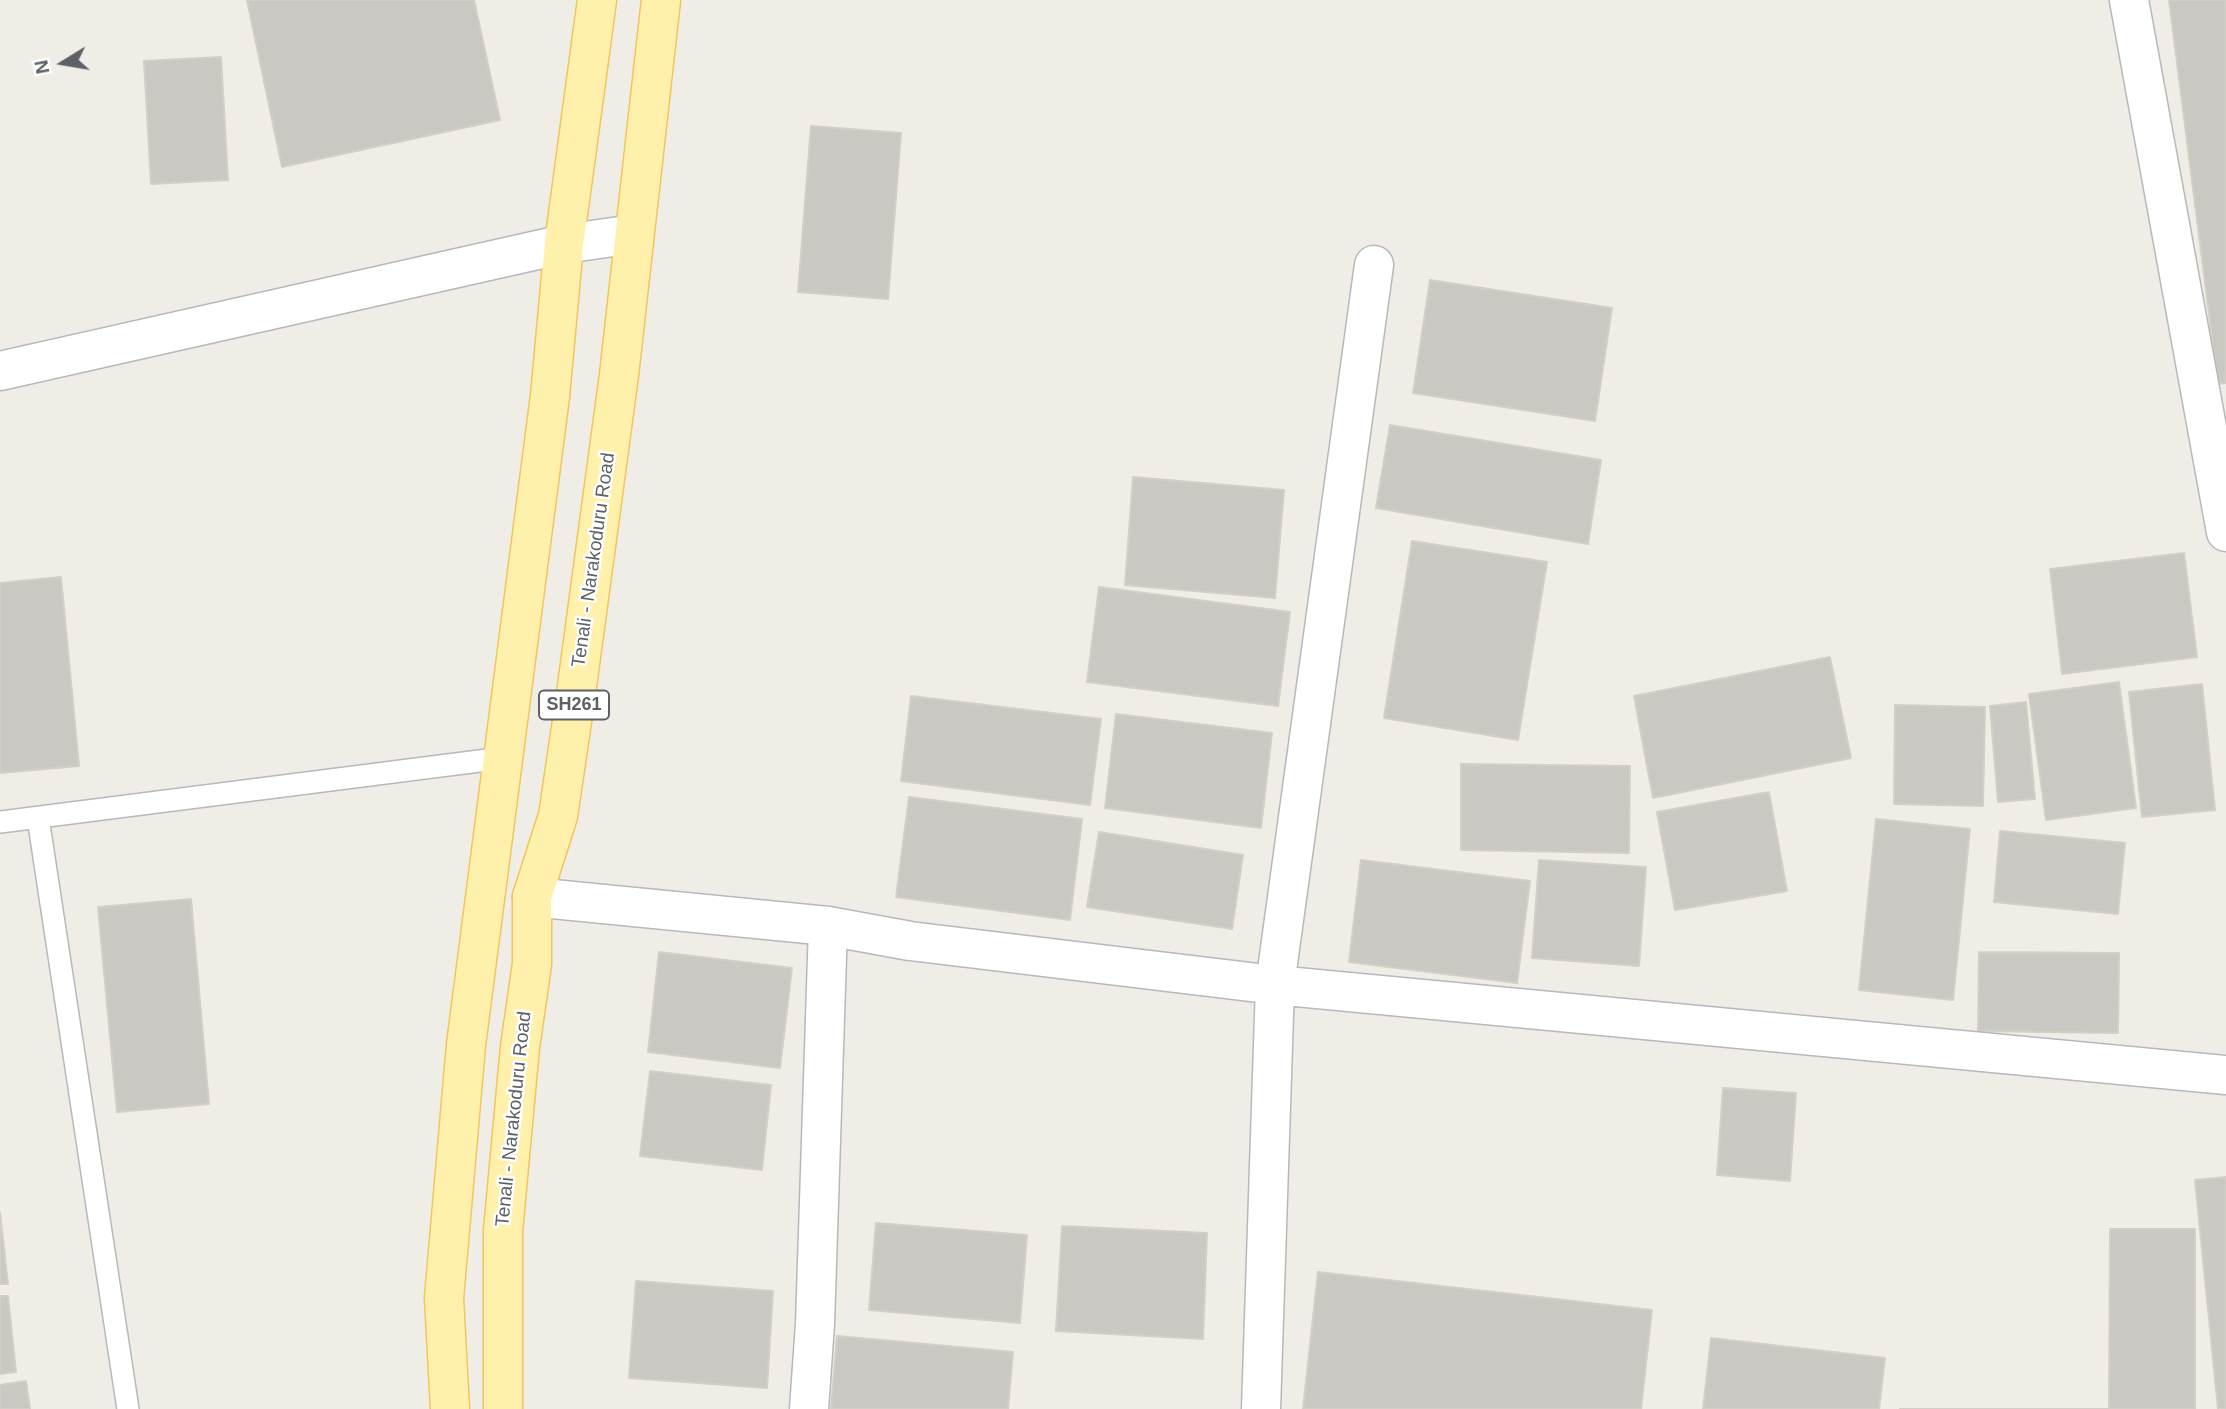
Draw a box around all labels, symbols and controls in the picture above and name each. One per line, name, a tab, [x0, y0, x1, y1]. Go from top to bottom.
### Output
north arrow	[28, 28, 98, 98]
text: N	[30, 58, 54, 76]
street label: Tenali - Narakoduru Road	[568, 451, 620, 669]
road number: SH261	[539, 690, 609, 720]
street label: Tenali - Narakoduru Road	[491, 1010, 537, 1228]

